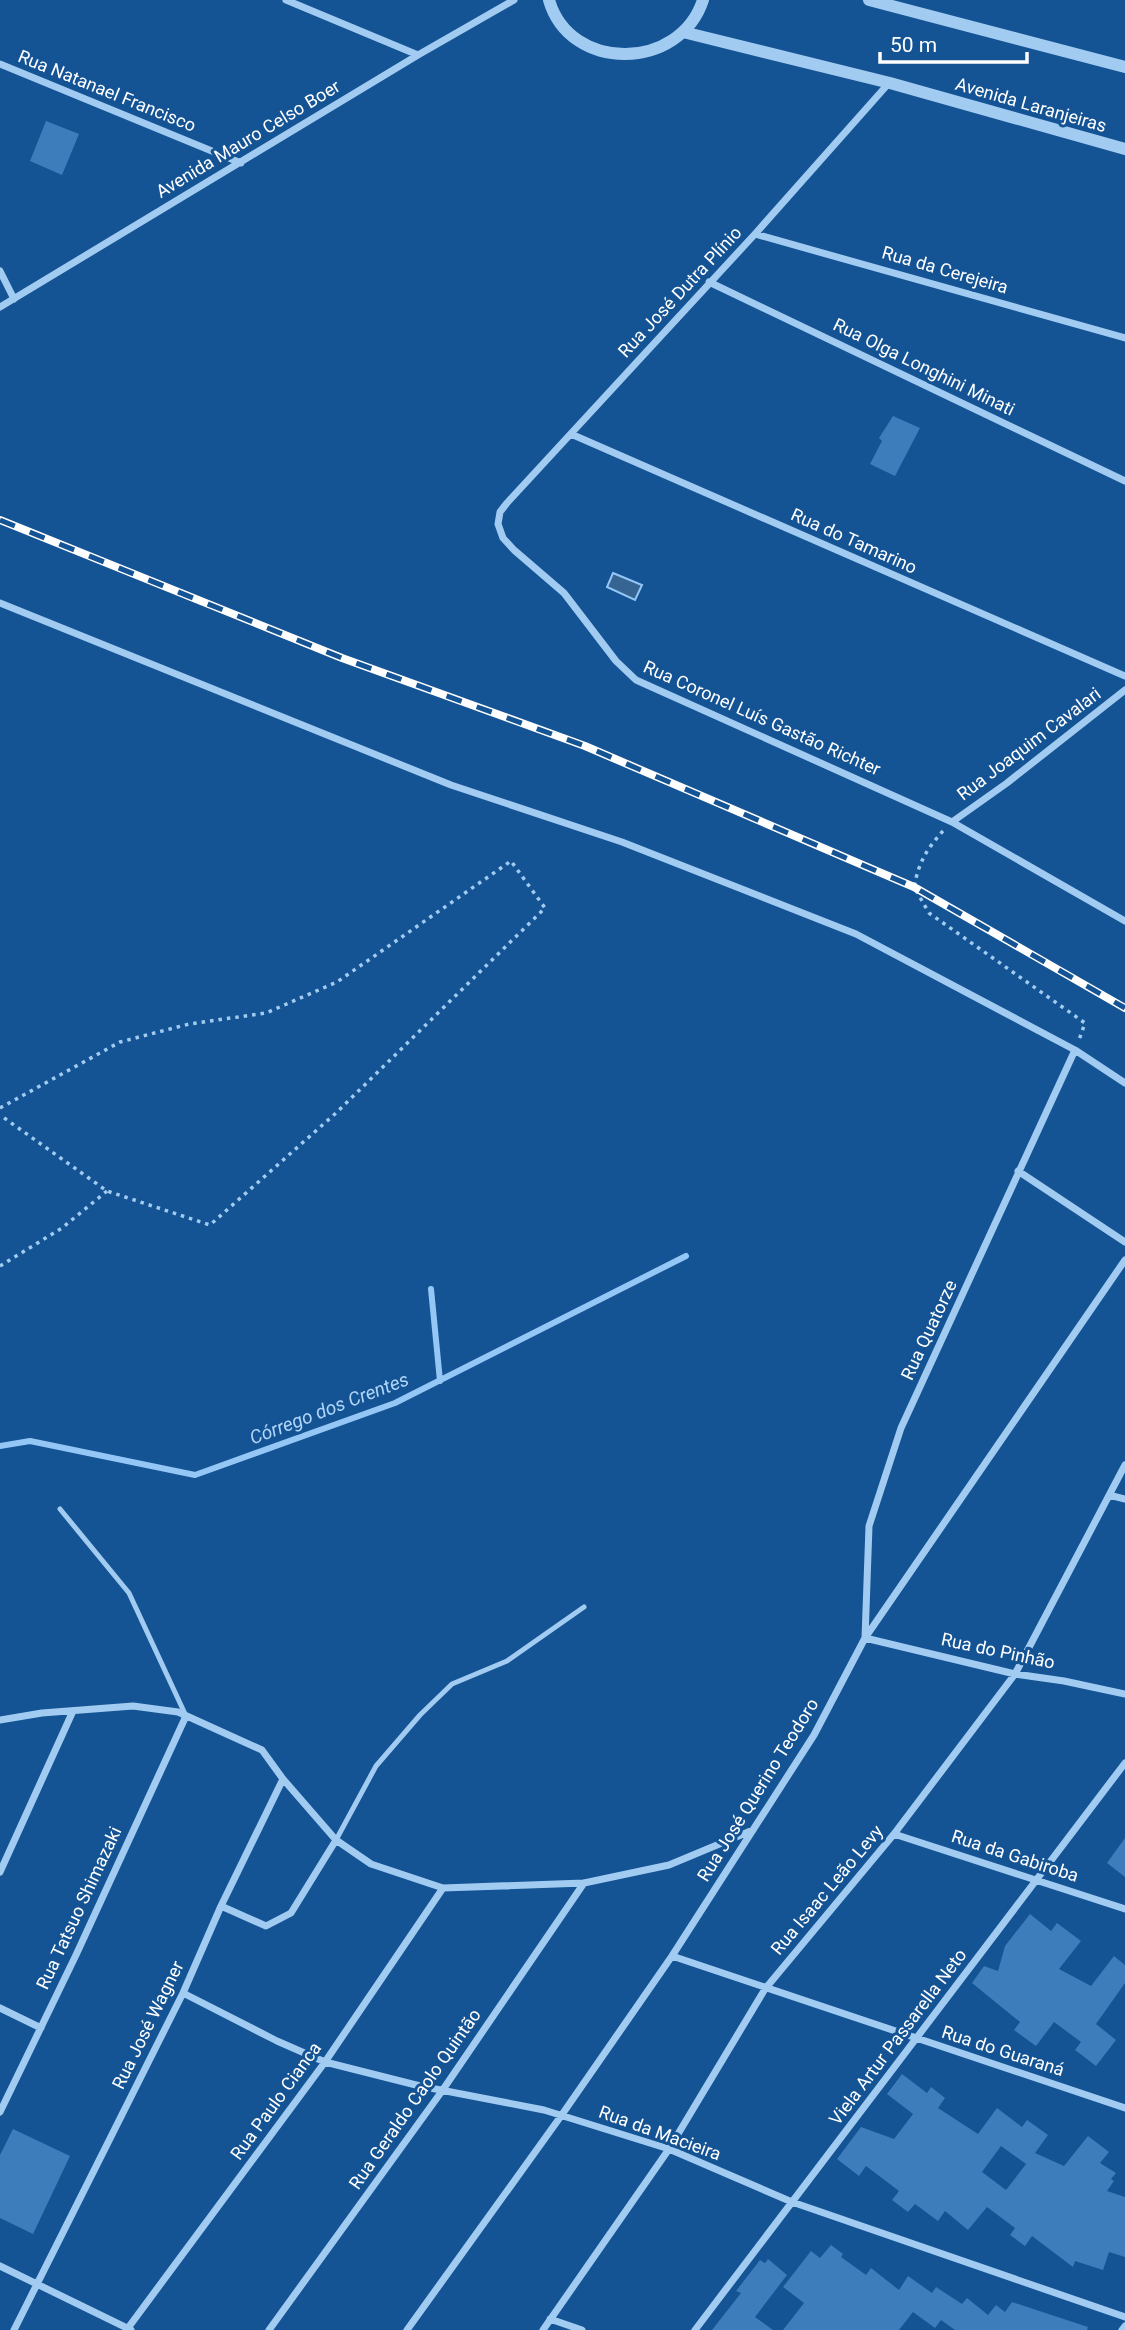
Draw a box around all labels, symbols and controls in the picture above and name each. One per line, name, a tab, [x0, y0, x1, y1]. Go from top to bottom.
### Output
scale bar	[880, 21, 1027, 65]
text: 50 m	[890, 33, 937, 57]
street label: Rua Natanael Francisco	[15, 45, 199, 136]
street label: Avenida Laranjeiras	[953, 73, 1109, 136]
street label: Avenida Mauro Celso Boer	[152, 75, 344, 202]
street label: Rua José Dutra Plínio	[614, 222, 746, 361]
street label: Rua da Cerejeira	[880, 241, 1011, 298]
street label: Rua Olga Longhini Minati	[830, 313, 1019, 420]
street label: Rua do Tamarino	[788, 503, 920, 578]
street label: Rua Coronel Luís Gastão Richter	[640, 656, 884, 779]
street label: Rua Joaquim Cavalari	[953, 683, 1105, 804]
street label: Rua Quatorze	[896, 1277, 961, 1383]
water label: Córrego dos Crentes	[246, 1368, 412, 1449]
street label: Rua do Pinhão	[939, 1628, 1057, 1673]
street label: Rua José Querino Teodoro	[693, 1694, 823, 1885]
street label: Rua Isaac Leão Levy	[766, 1820, 887, 1959]
street label: Rua Tatsuo Shimazaki	[32, 1823, 125, 1992]
street label: Rua da Gabiroba	[949, 1825, 1081, 1886]
street label: Viela Artur Passarella Neto	[825, 1945, 971, 2129]
street label: Rua José Wagner	[107, 1957, 188, 2092]
street label: Rua Geraldo Caolo Quintão	[344, 2004, 485, 2193]
street label: Rua do Guaraná	[939, 2021, 1067, 2080]
street label: Rua Paulo Cianca	[226, 2038, 325, 2164]
street label: Rua da Macieira	[596, 2101, 724, 2164]

